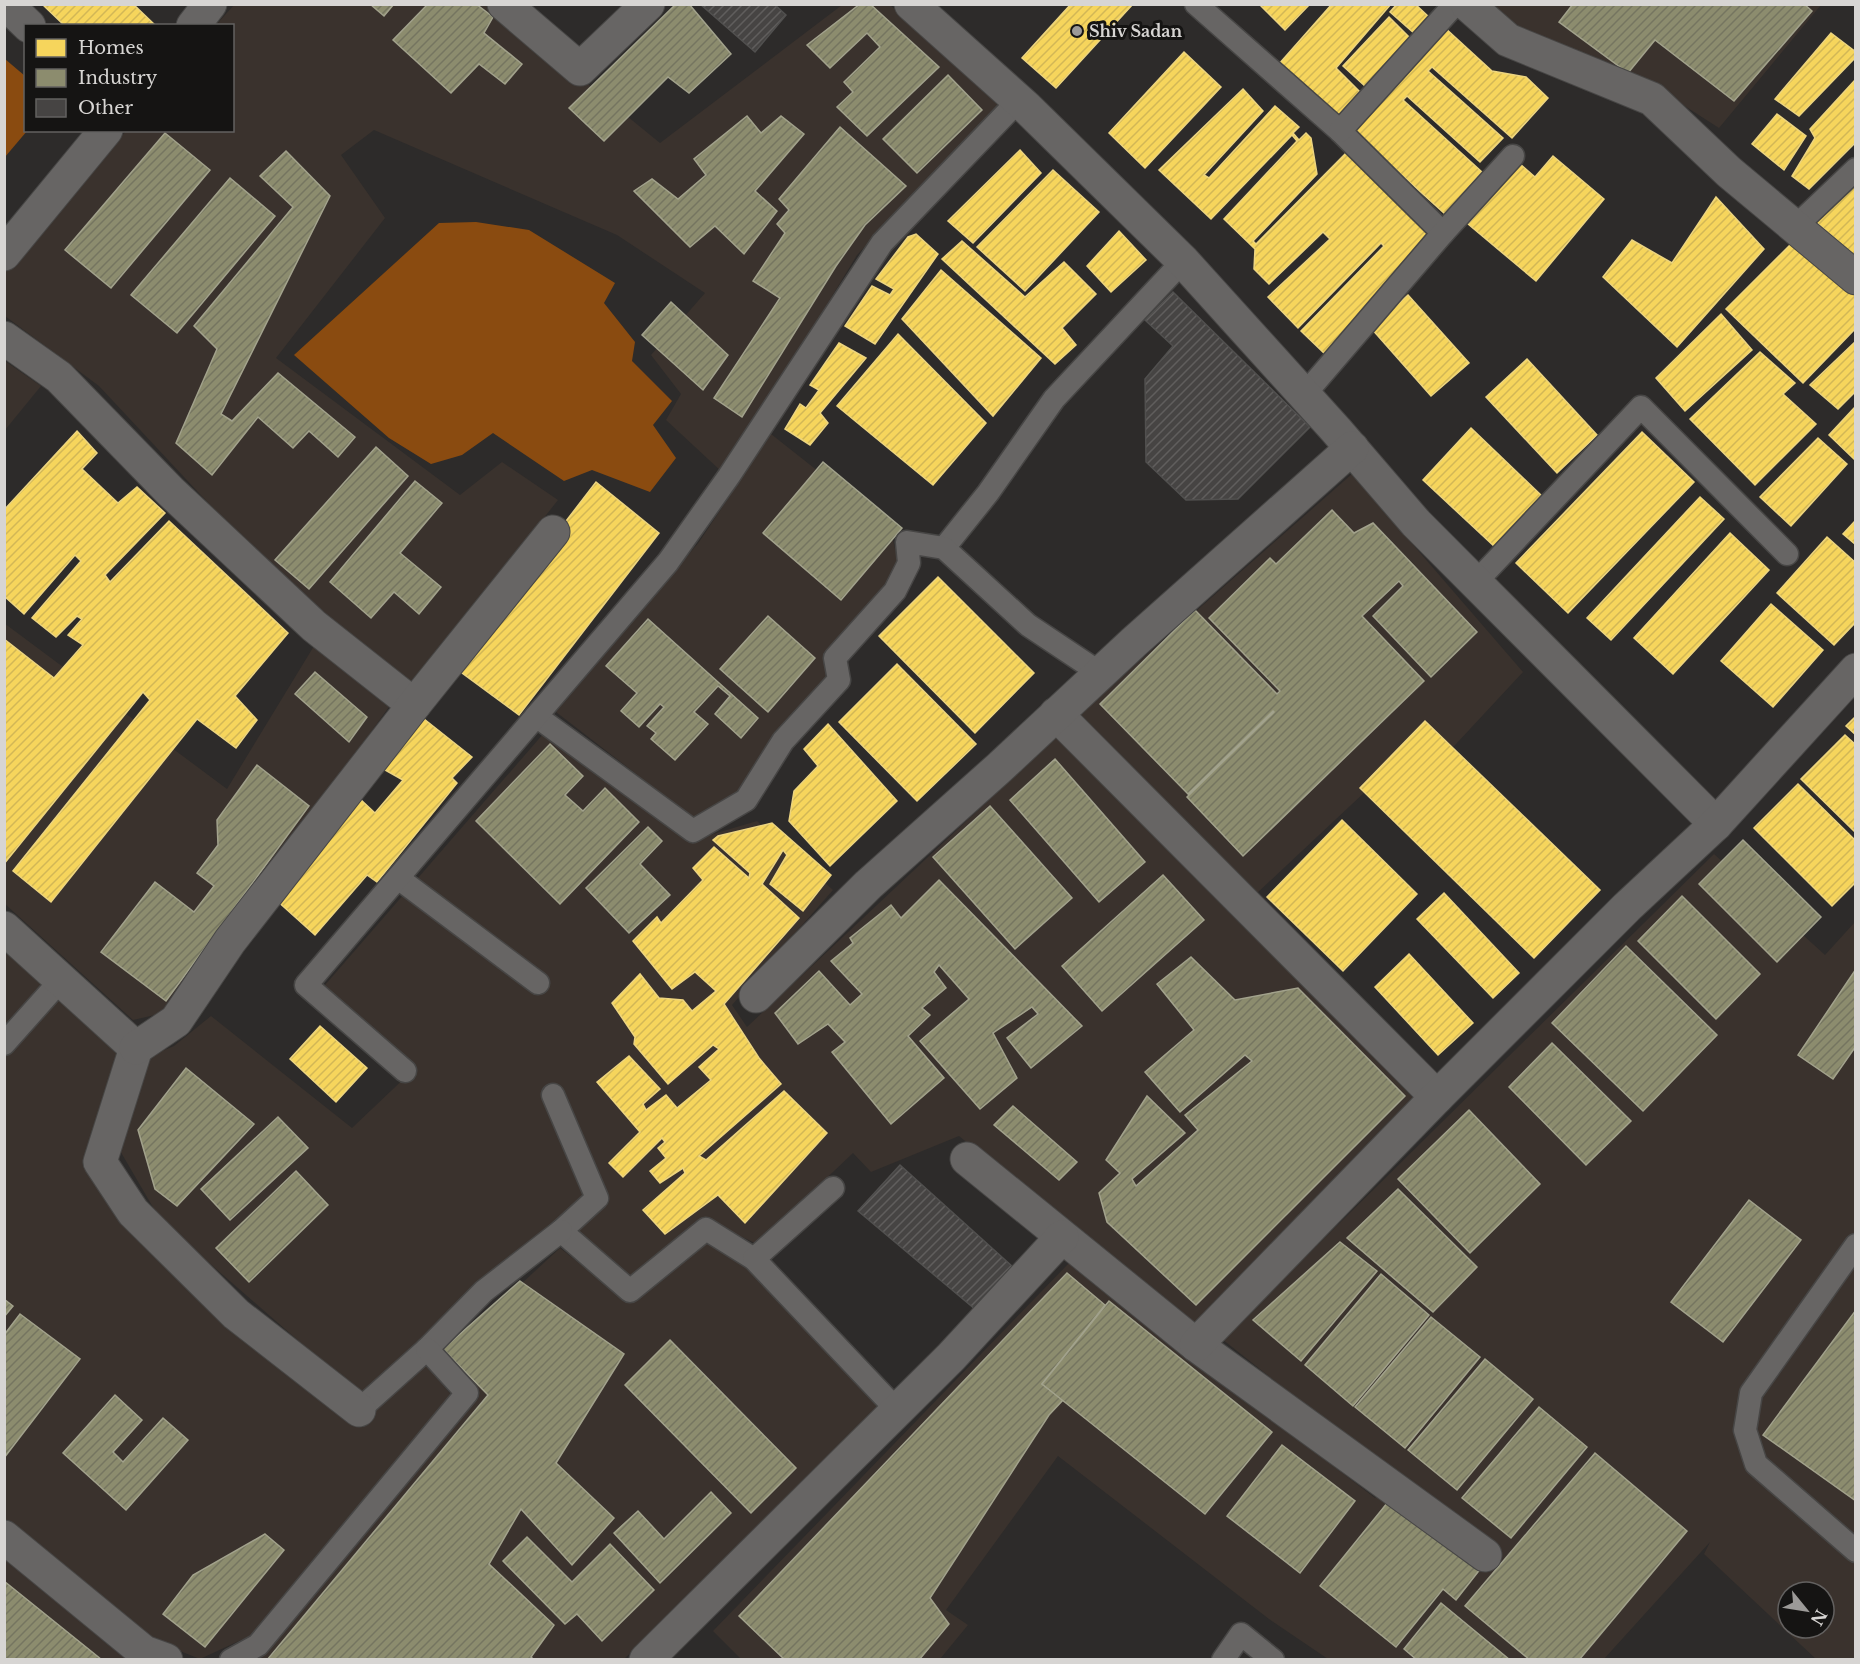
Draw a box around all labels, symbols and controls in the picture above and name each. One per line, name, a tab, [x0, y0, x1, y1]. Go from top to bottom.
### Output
place label: Shiv Sadan	[1089, 21, 1182, 41]
legend	[24, 24, 234, 132]
marker: Shiv Sadan	[1070, 24, 1084, 38]
text: Homes	[78, 37, 144, 59]
text: Industry	[78, 67, 158, 89]
text: Other	[78, 97, 134, 119]
north arrow	[1776, 1580, 1836, 1640]
text: N	[1807, 1606, 1831, 1629]

